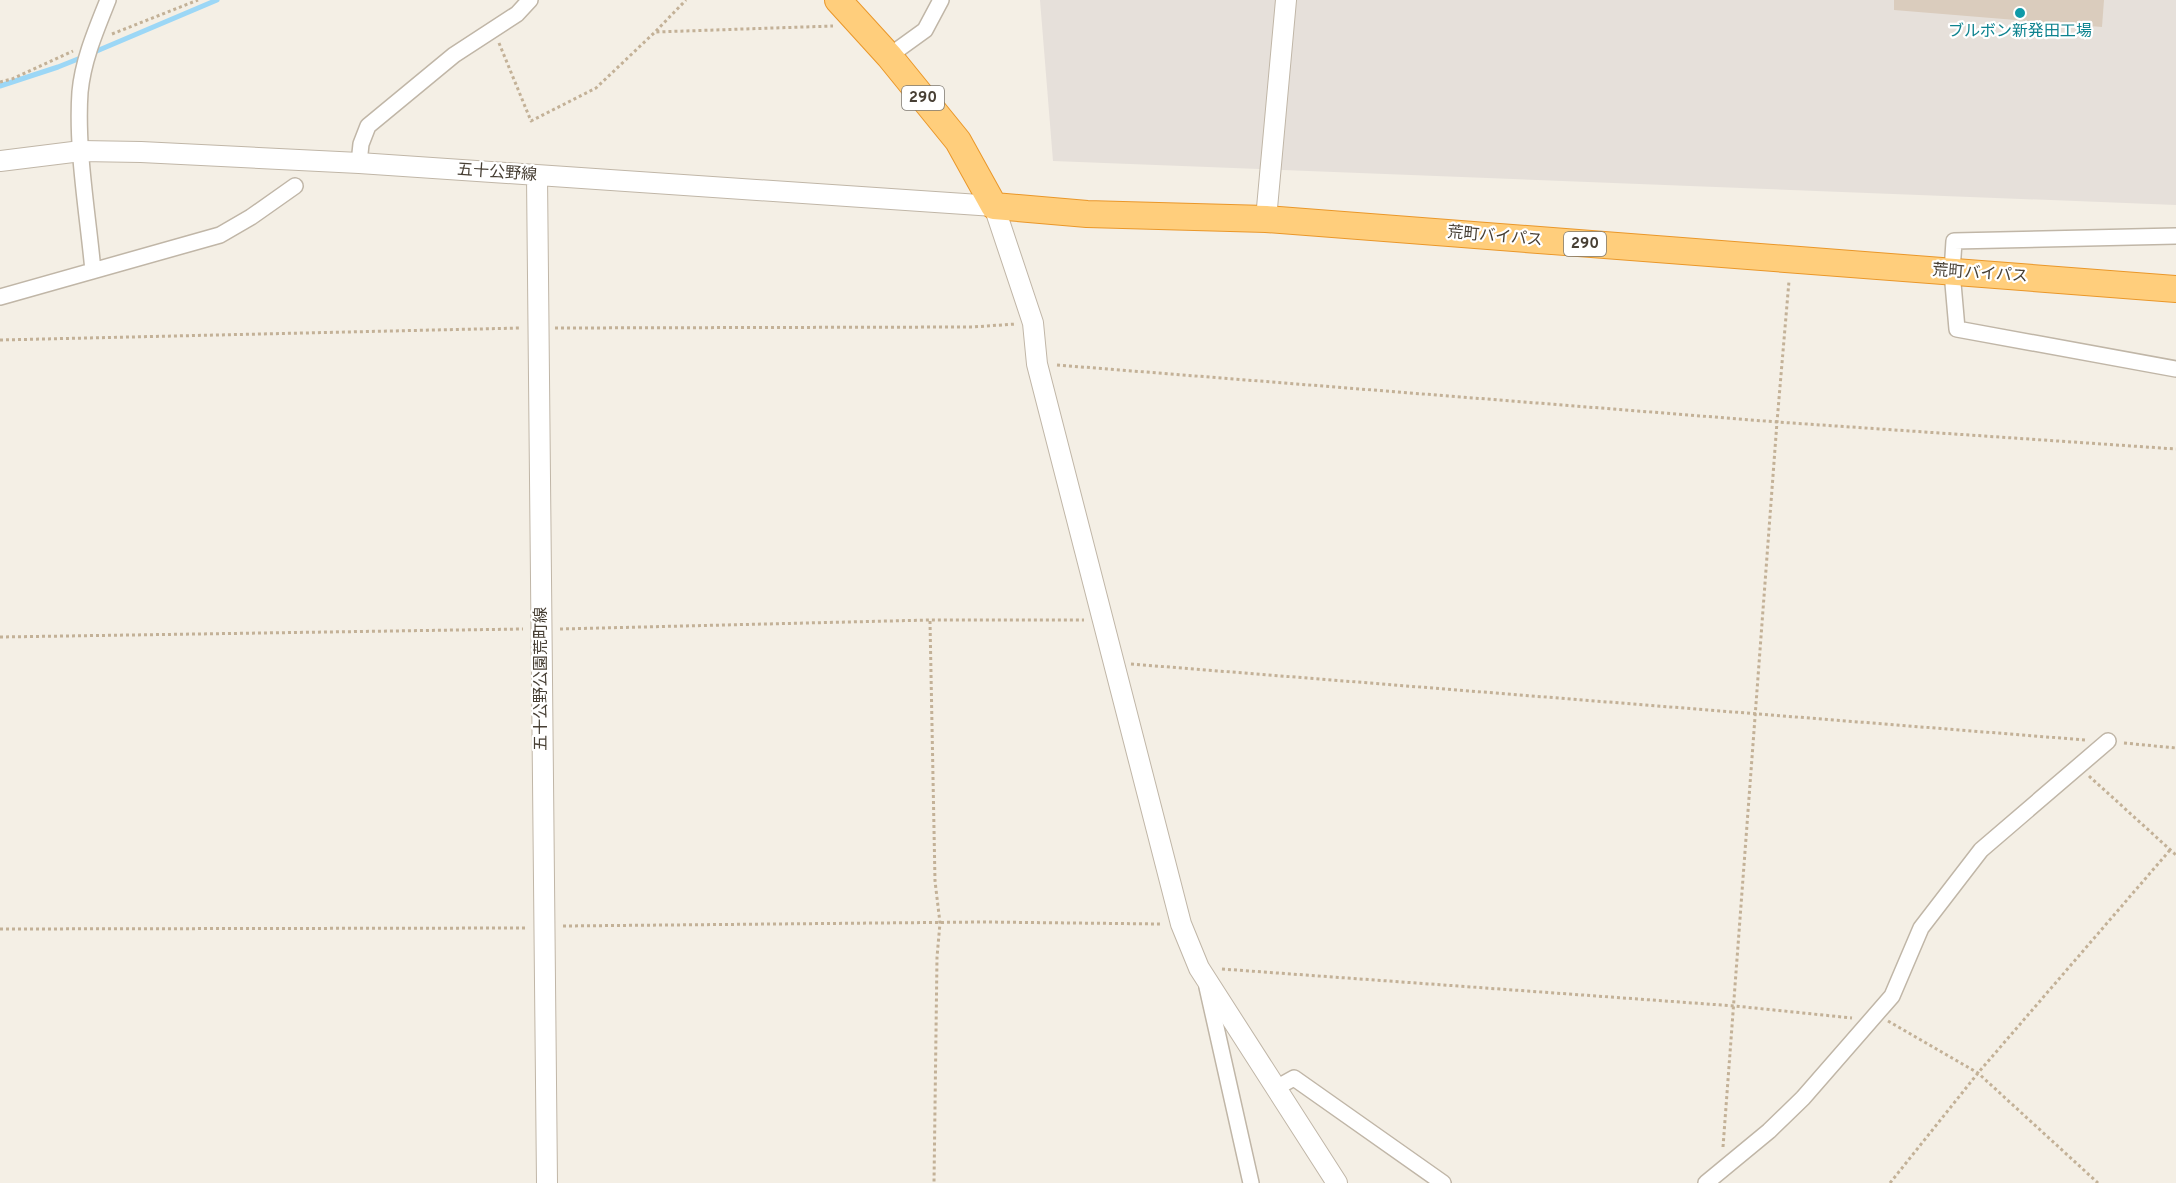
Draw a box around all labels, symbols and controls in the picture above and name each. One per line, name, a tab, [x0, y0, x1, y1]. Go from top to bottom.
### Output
marker: ブルボン新発田工場	[2013, 6, 2027, 20]
place label: ブルボン新発田工場	[1948, 22, 2092, 42]
road number: 290	[902, 86, 944, 110]
street label: 五十公野線	[456, 160, 538, 186]
street label: 荒町バイパス	[1446, 223, 1544, 251]
road number: 290	[1564, 232, 1606, 256]
street label: 荒町バイパス	[1932, 261, 2028, 287]
street label: 五十公野公園荒町線	[532, 607, 552, 751]

